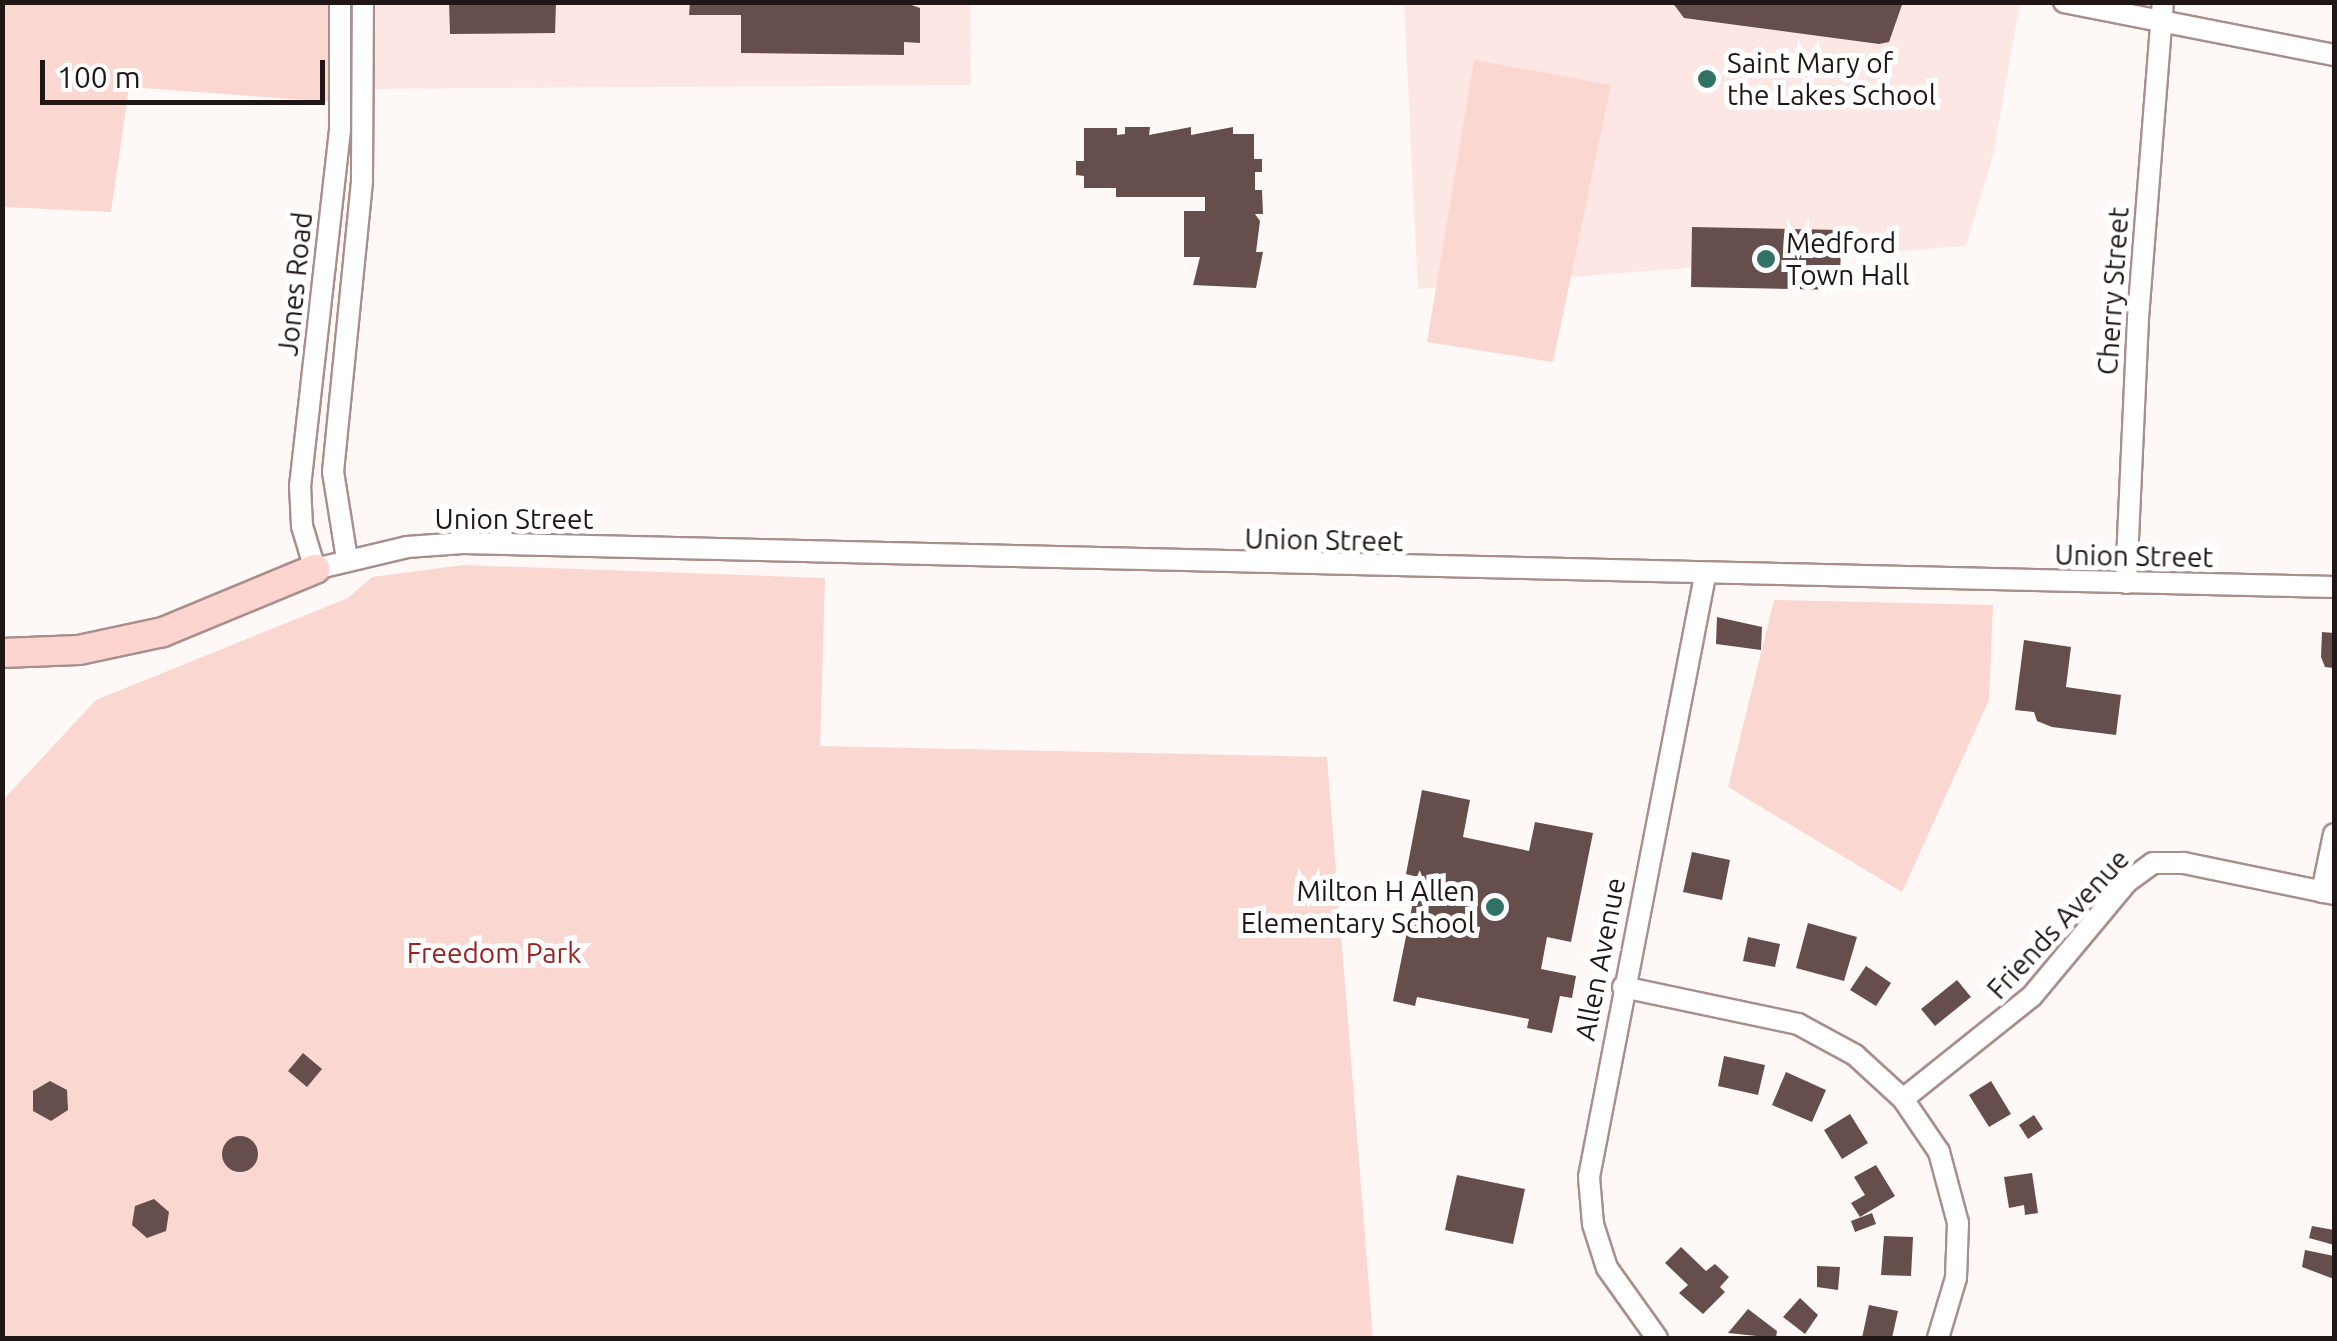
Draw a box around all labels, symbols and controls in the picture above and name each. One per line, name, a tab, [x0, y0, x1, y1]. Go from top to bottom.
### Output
scale bar	[45, 40, 330, 102]
place label: Saint Mary of the Lakes School	[1727, 46, 1936, 112]
text: 100 m	[57, 60, 141, 94]
marker: Saint Mary of the Lakes School	[1696, 68, 1718, 90]
street label: Cherry Street	[2090, 206, 2136, 376]
street label: Jones Road	[271, 210, 319, 358]
place label: Medford Town Hall	[1786, 226, 1909, 292]
marker: Medford Town Hall	[1755, 248, 1777, 270]
street label: Union Street	[435, 502, 593, 536]
street label: Union Street	[1244, 522, 1404, 558]
street label: Union Street	[2054, 538, 2214, 574]
street label: Friends Avenue	[1980, 842, 2136, 1006]
place label: Milton H Allen Elementary School	[1241, 874, 1475, 940]
street label: Allen Avenue	[1568, 875, 1632, 1043]
marker: Milton H Allen Elementary School	[1484, 896, 1506, 918]
park label: Freedom Park	[407, 936, 581, 970]

